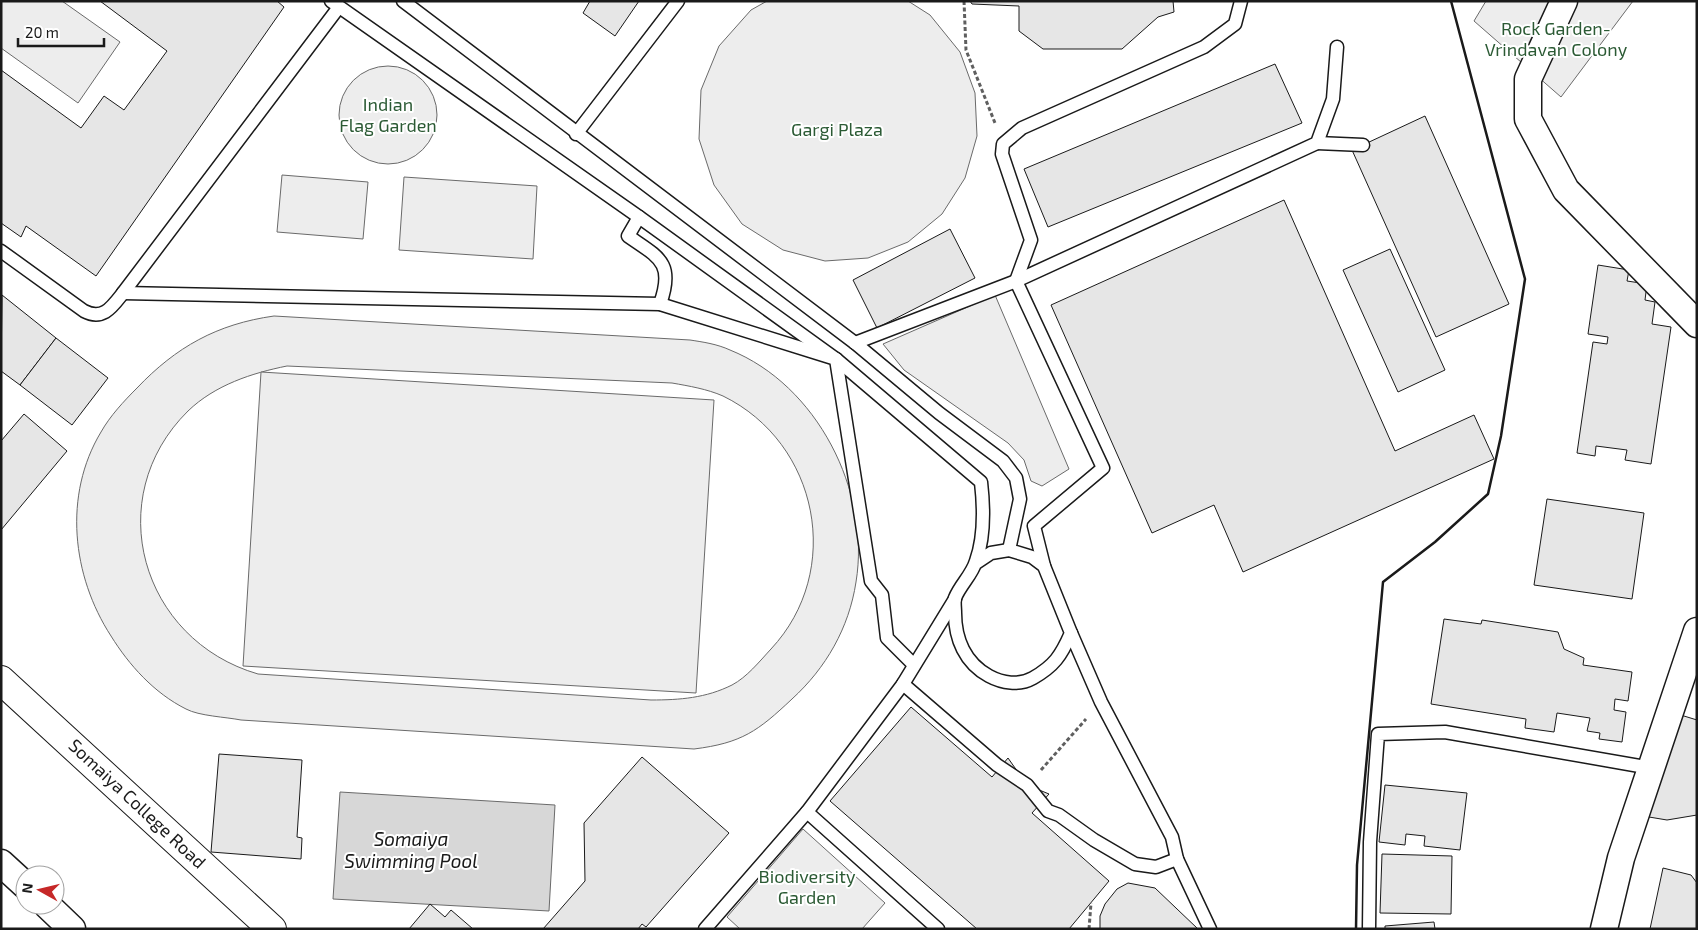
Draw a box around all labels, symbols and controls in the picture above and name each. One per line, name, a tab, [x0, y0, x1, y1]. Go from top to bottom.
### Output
scale bar	[18, 15, 104, 47]
park label: Rock Garden- Vrindavan Colony	[1485, 17, 1628, 60]
text: 20 m	[25, 23, 59, 41]
park label: Indian Flag Garden	[339, 93, 437, 136]
park label: Gargi Plaza	[791, 118, 883, 140]
street label: Somaiya College Road	[64, 734, 211, 873]
water label: Somaiya Swimming Pool	[344, 827, 478, 872]
north arrow	[15, 865, 65, 915]
park label: Biodiversity Garden	[759, 865, 856, 908]
text: N	[18, 882, 36, 894]

